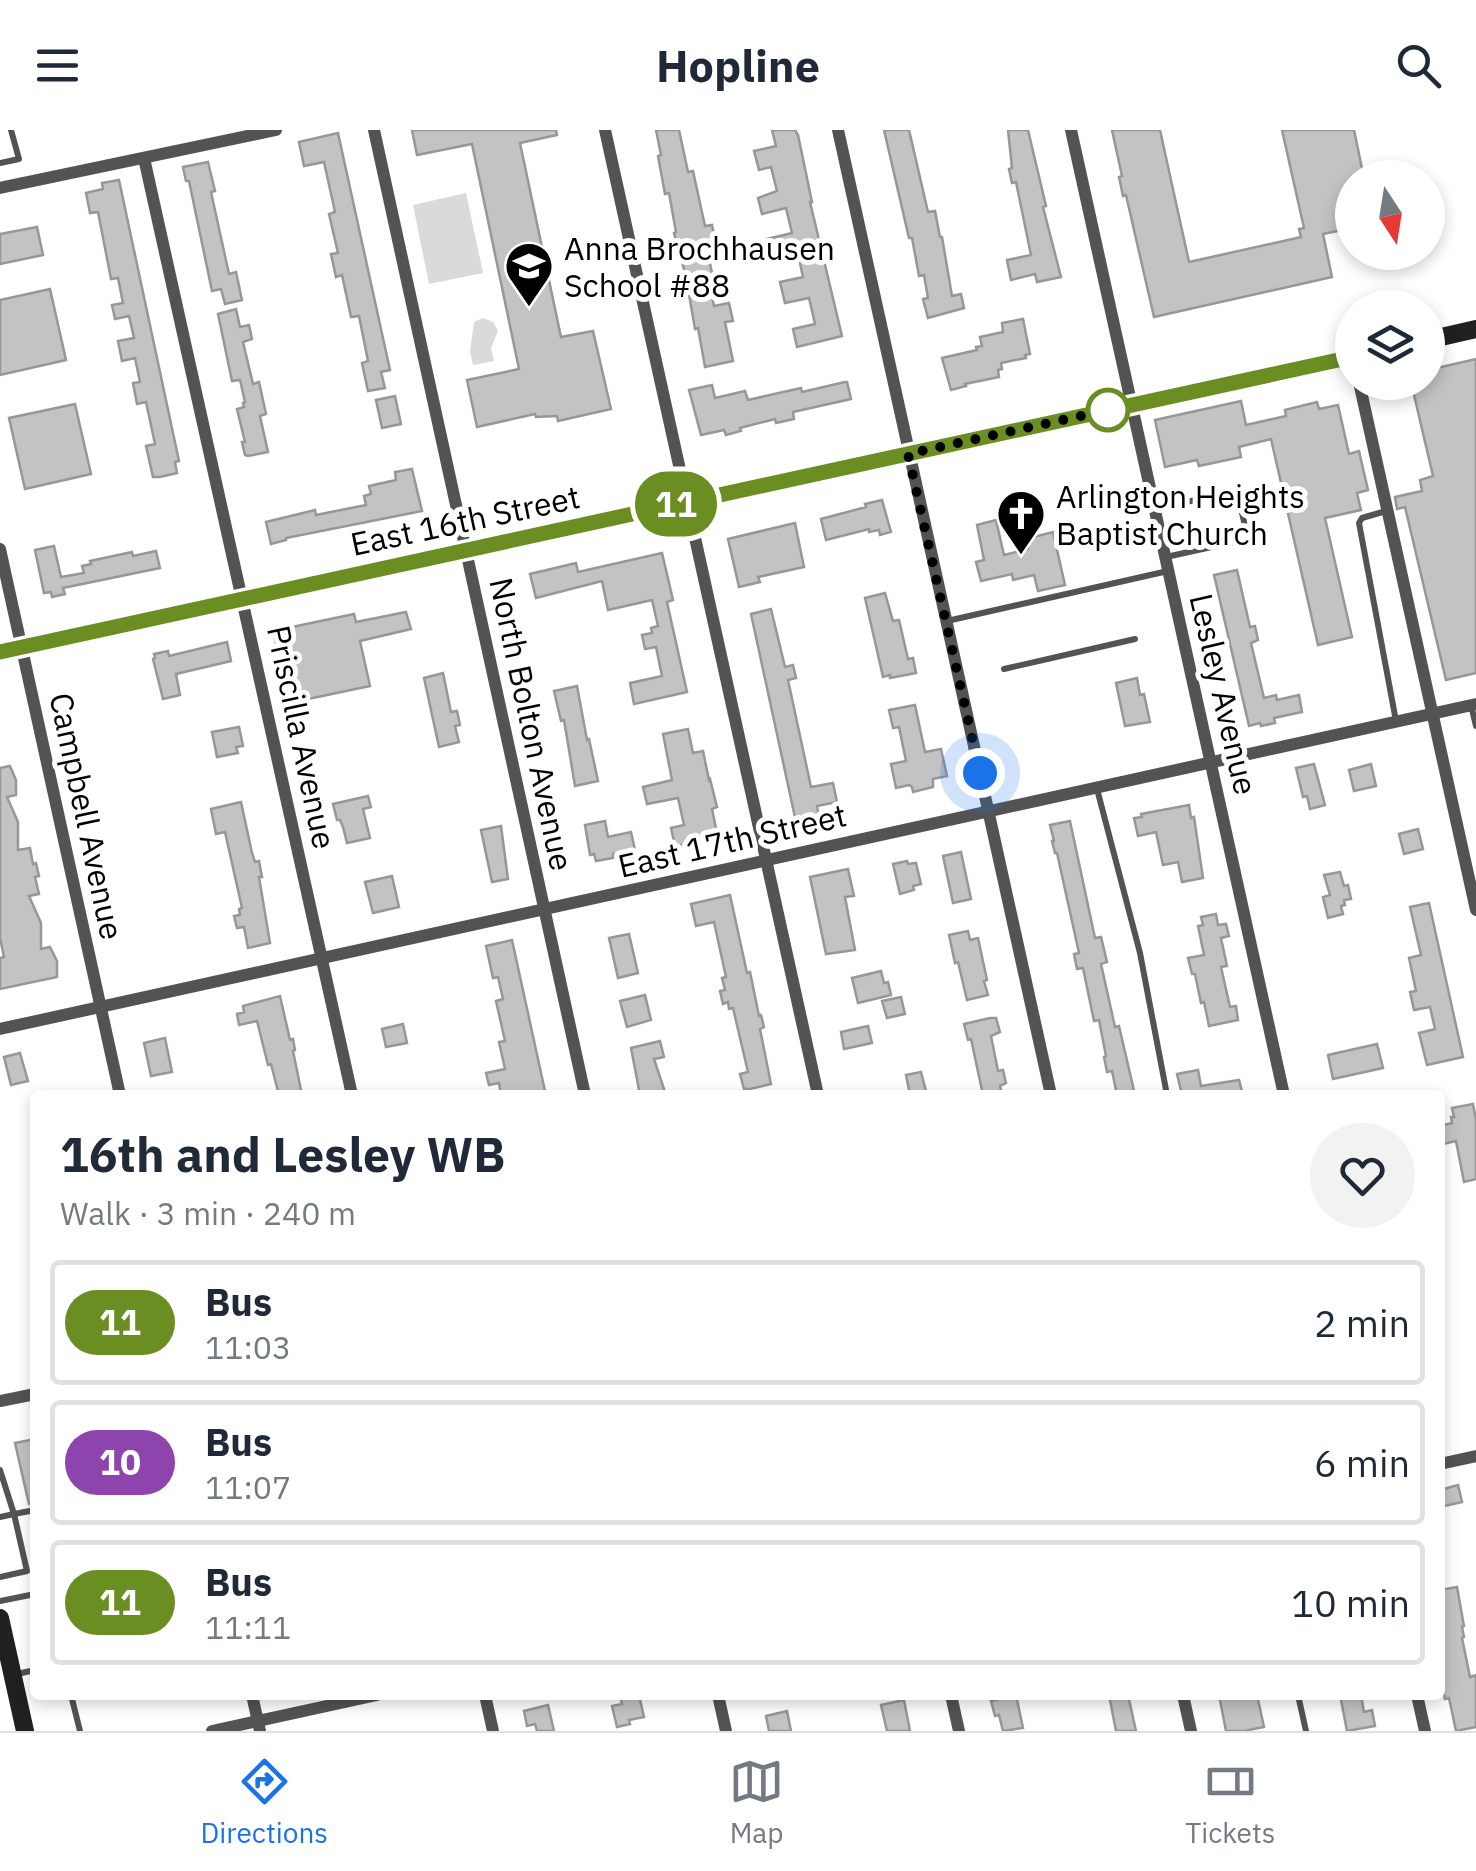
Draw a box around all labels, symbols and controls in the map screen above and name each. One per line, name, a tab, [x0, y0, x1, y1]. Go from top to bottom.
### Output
text: Hopline	[656, 36, 820, 94]
icon: menu	[30, 38, 85, 93]
icon: search	[1391, 38, 1446, 93]
north arrow	[1335, 160, 1445, 270]
map controls	[1335, 160, 1445, 400]
place label: Anna Brochhausen School #88	[564, 227, 835, 306]
school or university icon: Anna Brochhausen School #88	[503, 240, 555, 308]
button: layers	[1335, 290, 1445, 400]
unlabelled marker	[1087, 389, 1129, 431]
line badge: 11	[631, 472, 721, 536]
street label: East 16th Street	[347, 475, 583, 565]
place label: Arlington Heights Baptist Church	[1056, 475, 1305, 554]
text: 11	[655, 481, 697, 527]
church icon: Arlington Heights Baptist Church	[995, 488, 1047, 556]
street label: North Bolton Avenue	[480, 574, 584, 874]
street label: Lesley Avenue	[1180, 589, 1268, 799]
street label: Priscilla Avenue	[258, 621, 346, 853]
street label: Campbell Avenue	[40, 689, 134, 943]
your location	[955, 748, 1005, 798]
street label: East 17th Street	[614, 793, 850, 887]
text: 16th and Lesley WB	[60, 1123, 505, 1185]
button: heart	[1310, 1123, 1415, 1228]
text: Walk · 3 min · 240 m	[60, 1192, 356, 1234]
text: Bus	[205, 1277, 272, 1326]
text: 2 min	[1314, 1298, 1410, 1347]
text: 11	[99, 1299, 141, 1345]
text: 11:03	[205, 1326, 291, 1368]
text: Bus	[205, 1417, 272, 1466]
text: 6 min	[1314, 1438, 1410, 1487]
text: 10	[99, 1439, 141, 1485]
text: 11:07	[205, 1466, 291, 1508]
text: Bus	[205, 1557, 272, 1606]
text: 10 min	[1291, 1578, 1410, 1627]
text: 11	[99, 1579, 141, 1625]
text: 11:11	[205, 1606, 291, 1648]
tab: Directions	[201, 1754, 328, 1851]
tab: Map	[729, 1754, 784, 1851]
tab: Tickets	[1185, 1754, 1275, 1851]

